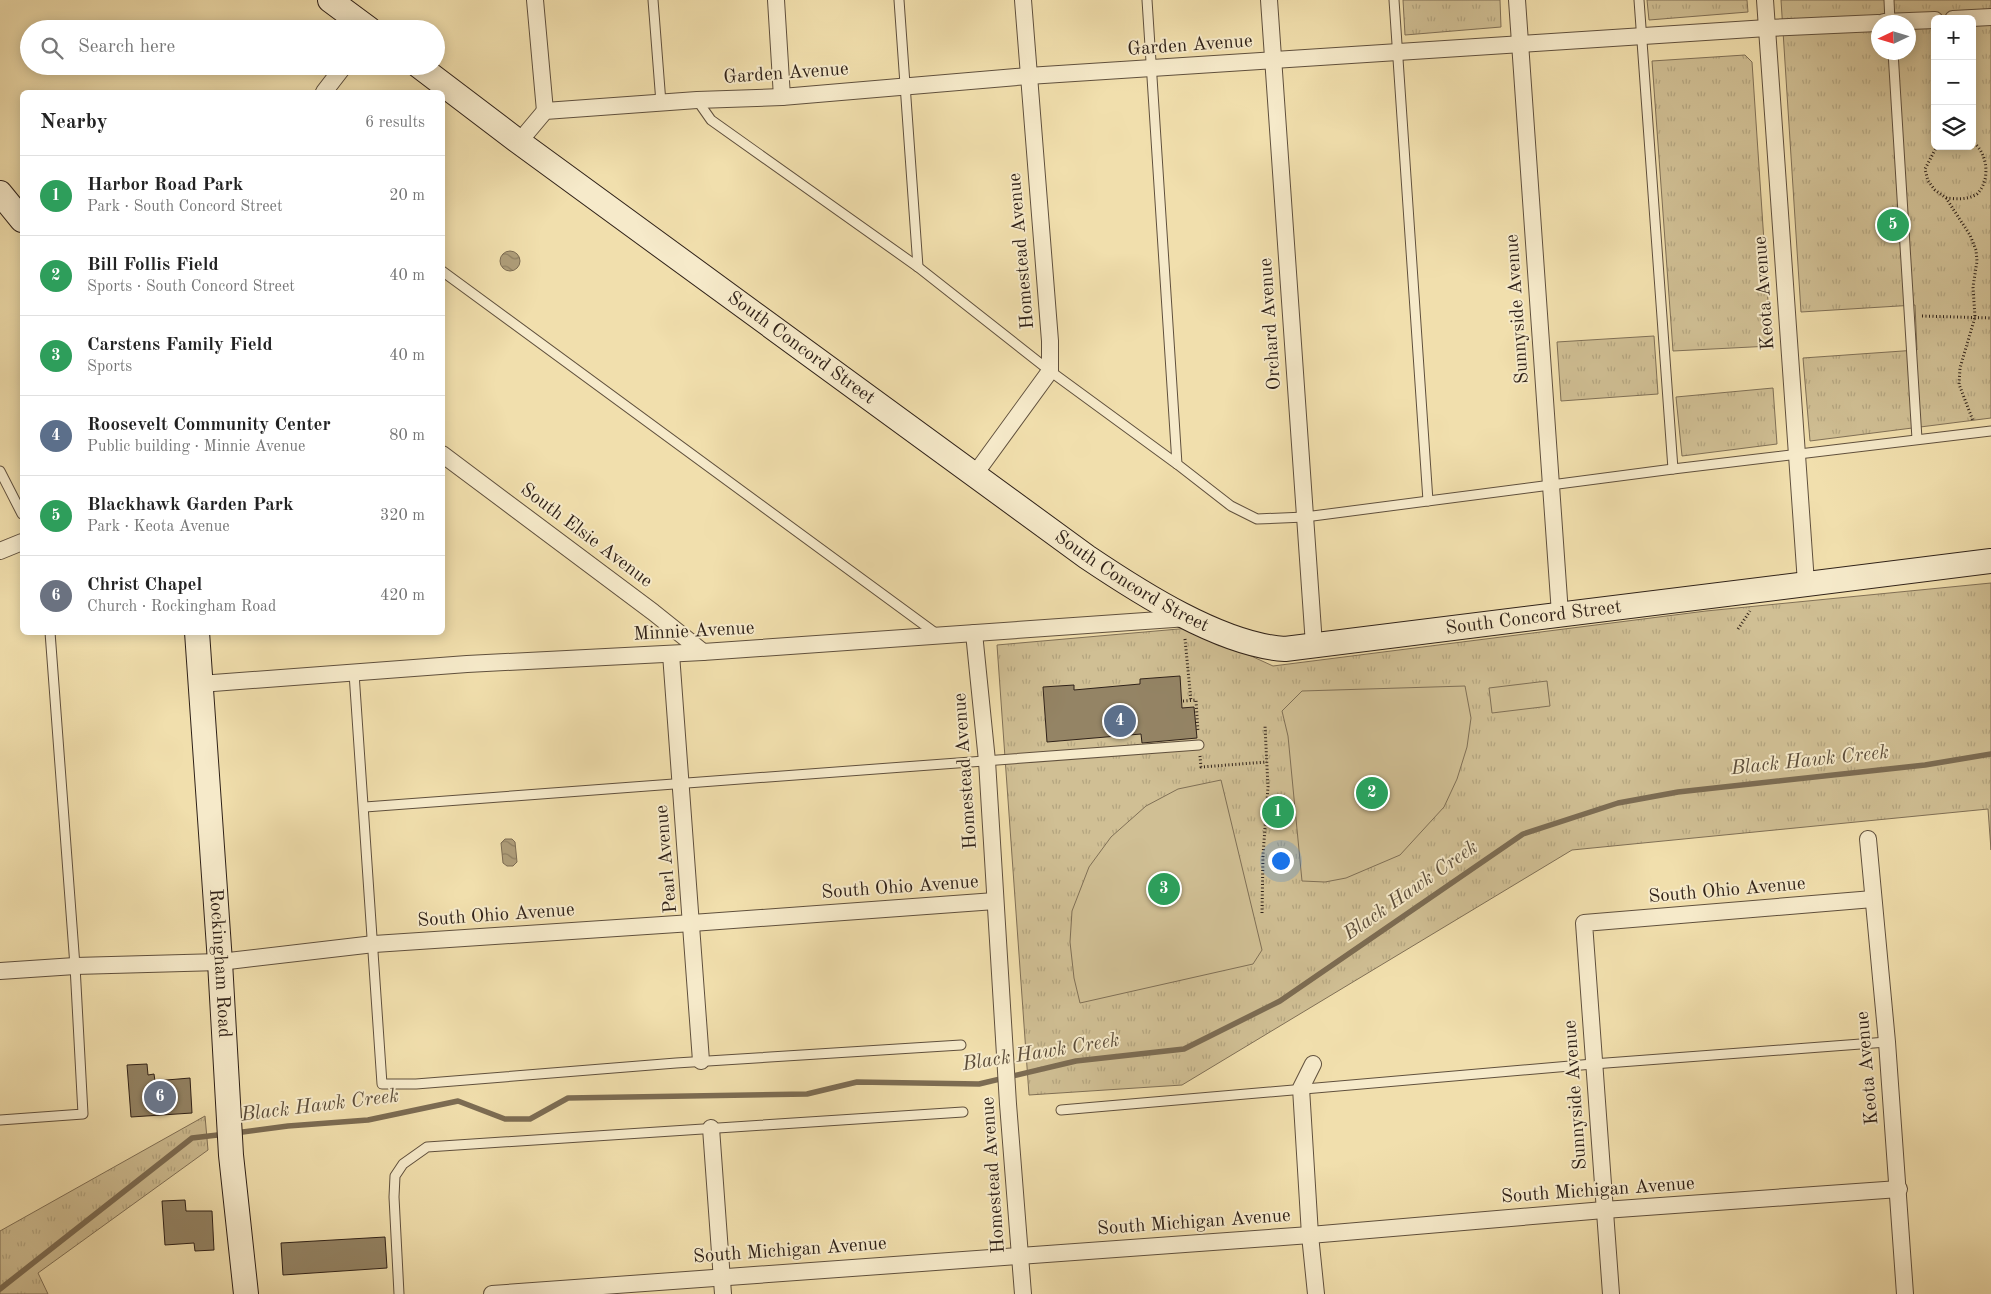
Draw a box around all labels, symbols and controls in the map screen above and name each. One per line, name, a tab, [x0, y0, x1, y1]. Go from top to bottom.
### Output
north arrow	[1871, 15, 1916, 60]
map controls	[1931, 15, 1976, 150]
button: +	[1931, 15, 1976, 60]
search box	[20, 20, 445, 75]
street label: Garden Avenue	[1127, 32, 1253, 60]
icon: search	[38, 34, 66, 62]
text: Search here	[78, 38, 175, 57]
street label: Garden Avenue	[723, 60, 849, 88]
button: −	[1931, 60, 1976, 105]
button: layers	[1931, 105, 1976, 150]
text: Nearby	[40, 112, 108, 133]
text: 6 results	[365, 115, 425, 131]
street label: Homestead Avenue	[1006, 172, 1038, 330]
text: Harbor Road Park	[87, 176, 243, 195]
text: 1	[51, 188, 61, 204]
text: 20 m	[389, 188, 425, 204]
text: Park · South Concord Street	[87, 199, 283, 215]
pin: 5	[1877, 206, 1909, 244]
street label: Sunnyside Avenue	[1503, 233, 1533, 385]
street label: Keota Avenue	[1752, 235, 1778, 351]
text: Bill Follis Field	[87, 256, 219, 275]
street label: Orchard Avenue	[1257, 257, 1285, 391]
text: 2	[51, 268, 61, 284]
text: 40 m	[389, 268, 425, 284]
text: Sports · South Concord Street	[87, 279, 295, 295]
street label: South Concord Street	[724, 288, 878, 408]
text: Carstens Family Field	[87, 336, 273, 355]
text: 3	[51, 348, 61, 364]
text: 40 m	[389, 348, 425, 364]
text: Sports	[87, 359, 132, 375]
text: Roosevelt Community Center	[87, 416, 331, 435]
text: 4	[51, 428, 61, 444]
text: 80 m	[389, 428, 425, 444]
text: Public building · Minnie Avenue	[87, 439, 305, 455]
street label: South Elsie Avenue	[517, 480, 655, 592]
text: Blackhawk Garden Park	[87, 496, 294, 515]
text: 5	[51, 508, 61, 524]
text: 320 m	[380, 508, 425, 524]
text: Park · Keota Avenue	[87, 519, 230, 535]
street label: South Concord Street	[1051, 527, 1211, 636]
text: Christ Chapel	[87, 576, 202, 595]
text: 6	[51, 588, 61, 604]
text: 420 m	[380, 588, 425, 604]
street label: South Concord Street	[1444, 598, 1623, 638]
text: Church · Rockingham Road	[87, 599, 276, 615]
street label: Minnie Avenue	[633, 619, 755, 645]
street label: Homestead Avenue	[951, 692, 981, 850]
pin: 4	[1104, 702, 1136, 740]
water label: Black Hawk Creek	[1729, 743, 1890, 779]
pin: 2	[1356, 774, 1388, 812]
pin: 1	[1262, 793, 1294, 831]
street label: Pearl Avenue	[653, 804, 681, 914]
water label: Black Hawk Creek	[1339, 837, 1482, 945]
your location	[1268, 848, 1294, 874]
pin: 3	[1148, 870, 1180, 908]
street label: South Ohio Avenue	[821, 873, 979, 903]
street label: South Ohio Avenue	[1648, 875, 1806, 907]
street label: Rockingham Road	[205, 888, 234, 1038]
street label: South Ohio Avenue	[417, 901, 575, 931]
street label: Keota Avenue	[1854, 1010, 1882, 1126]
street label: Sunnyside Avenue	[1561, 1019, 1591, 1171]
water label: Black Hawk Creek	[960, 1031, 1121, 1075]
pin: 6	[144, 1078, 176, 1116]
water label: Black Hawk Creek	[239, 1086, 400, 1126]
street label: Homestead Avenue	[979, 1096, 1009, 1254]
street label: South Michigan Avenue	[1501, 1175, 1695, 1207]
street label: South Michigan Avenue	[1097, 1207, 1291, 1239]
street label: South Michigan Avenue	[693, 1235, 887, 1267]

